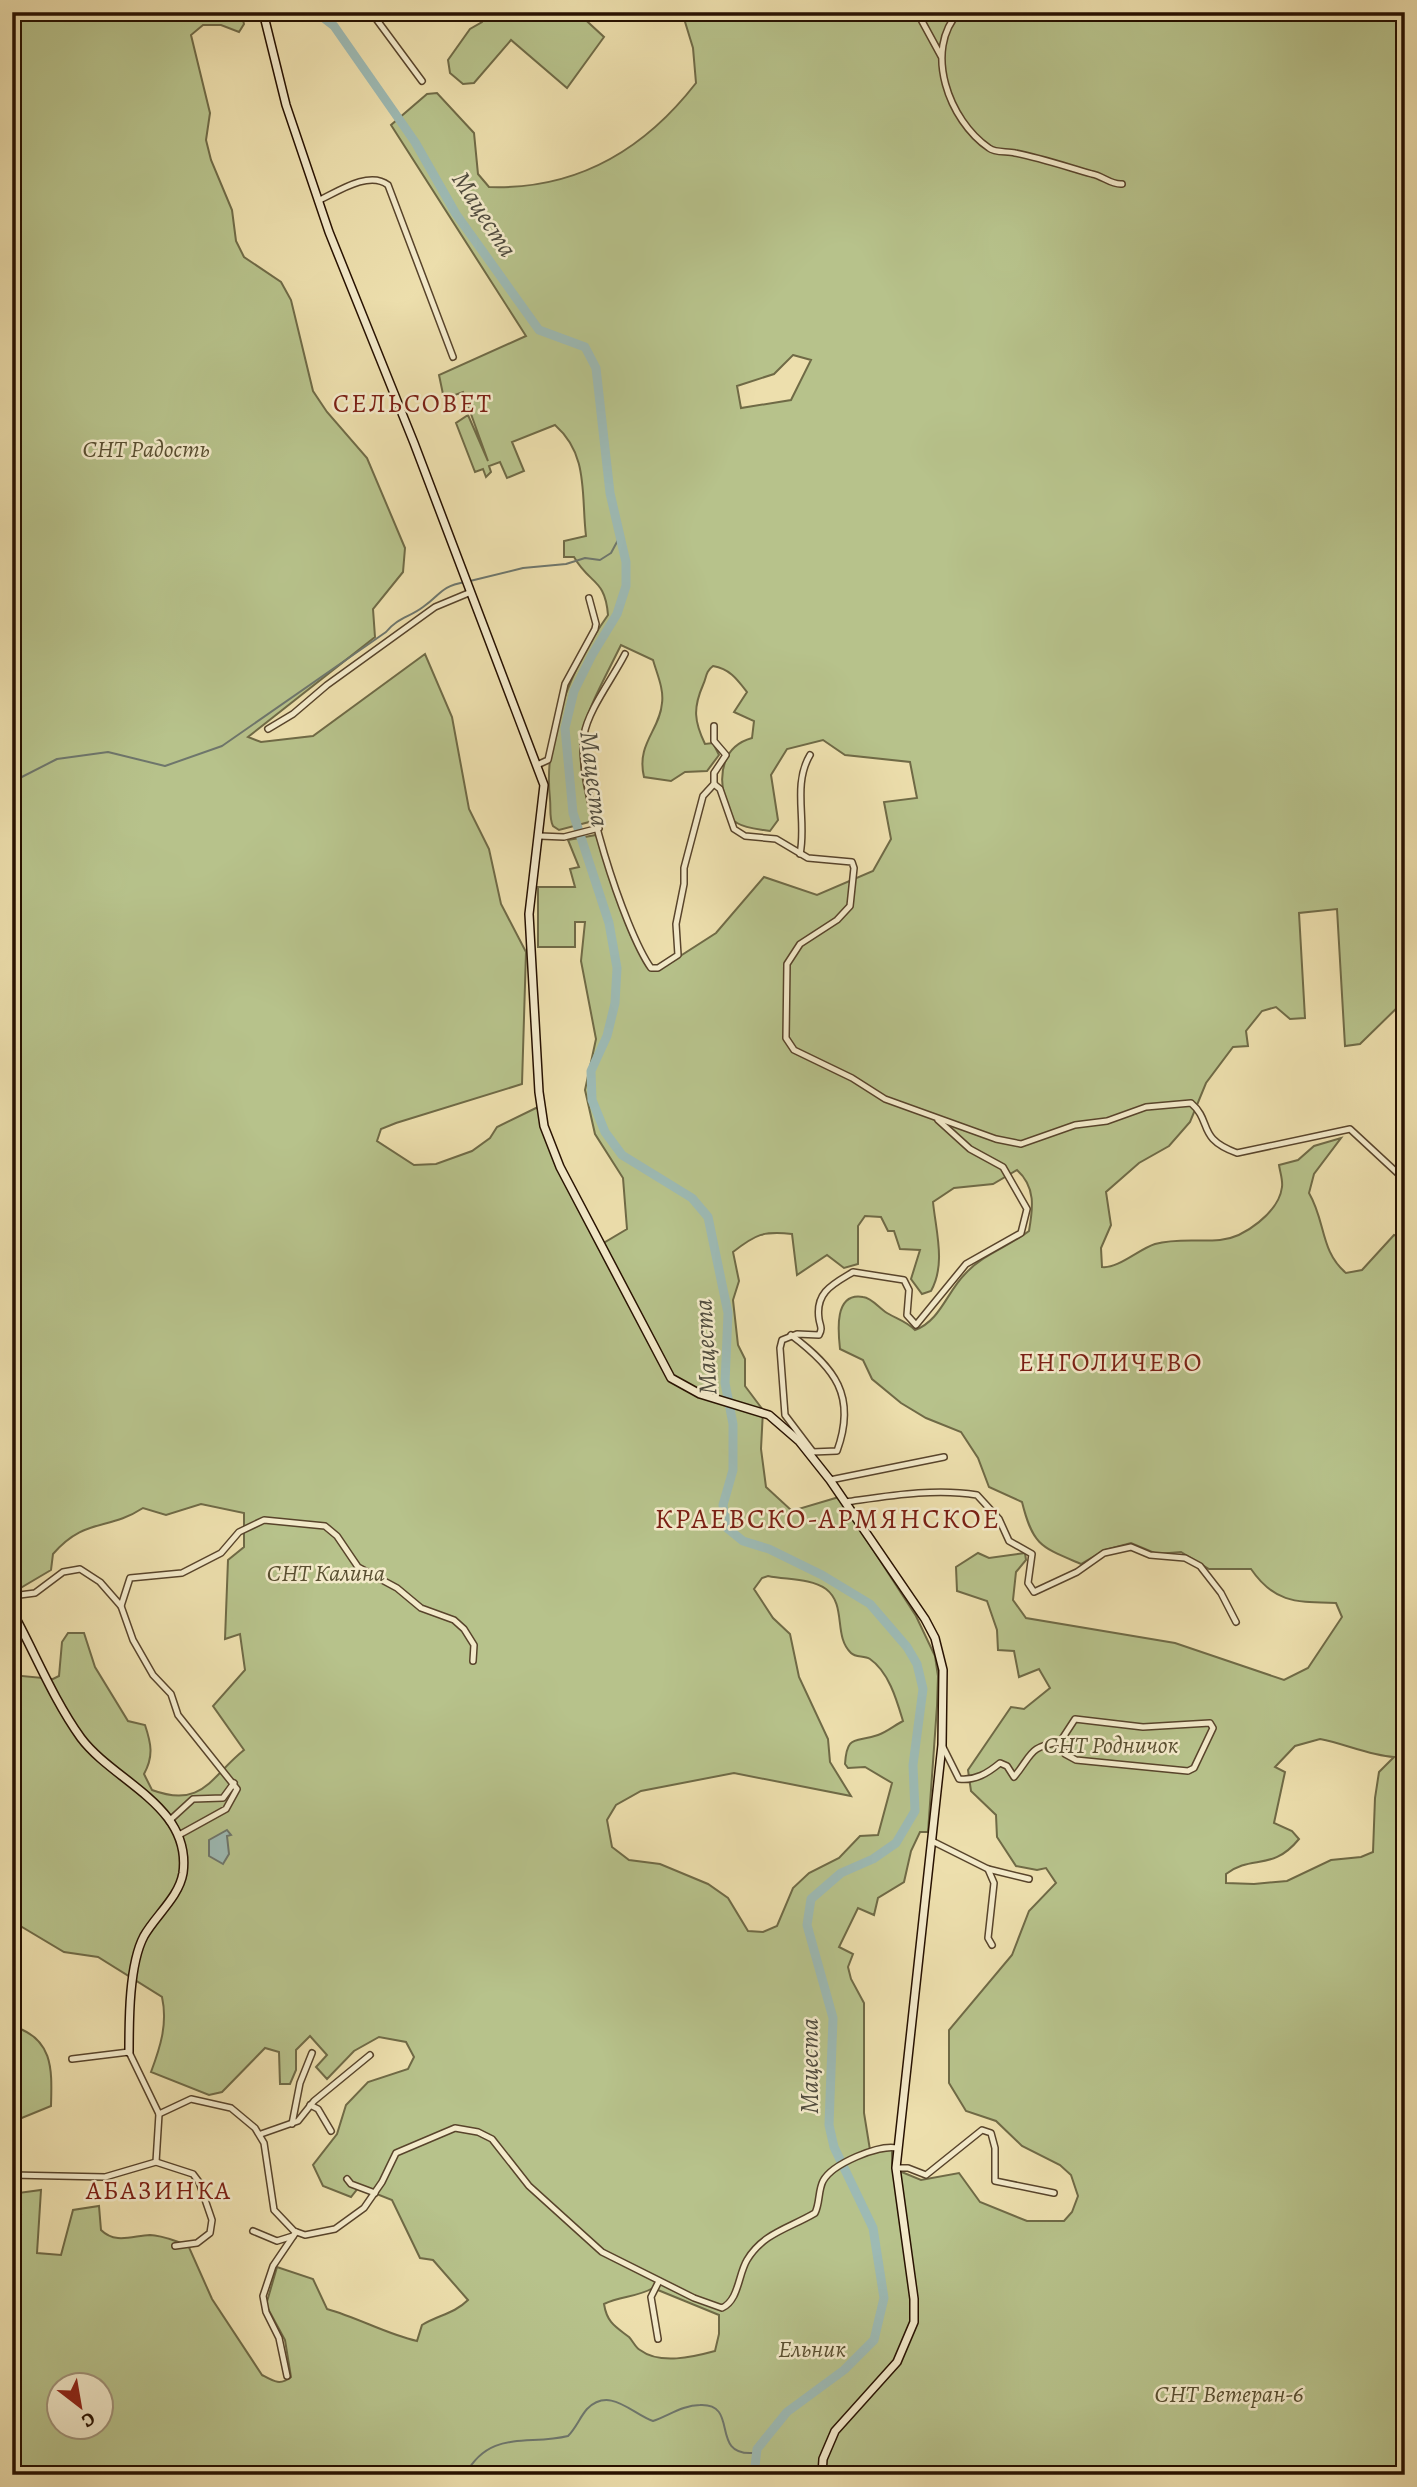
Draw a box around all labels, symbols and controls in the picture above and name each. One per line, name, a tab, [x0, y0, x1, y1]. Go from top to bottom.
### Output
water label: Мацеста	[444, 164, 525, 264]
district label: СЕЛЬСОВЕТ	[333, 386, 493, 421]
park label: СНТ Радость	[82, 433, 210, 465]
water label: Мацеста	[571, 729, 618, 829]
water label: Мацеста	[686, 1298, 725, 1396]
district label: ЕНГОЛИЧЕВО	[1018, 1345, 1204, 1380]
district label: КРАЕВСКО-АРМЯНСКОЕ	[655, 1500, 1001, 1538]
park label: СНТ Калина	[267, 1557, 385, 1589]
park label: СНТ Родничок	[1044, 1729, 1179, 1761]
water label: Мацеста	[792, 2018, 827, 2114]
district label: АБАЗИНКА	[85, 2173, 232, 2208]
park label: Ельник	[778, 2333, 846, 2365]
north arrow	[46, 2372, 116, 2442]
park label: СНТ Ветеран-6	[1155, 2378, 1304, 2410]
text: С	[77, 2406, 100, 2434]

